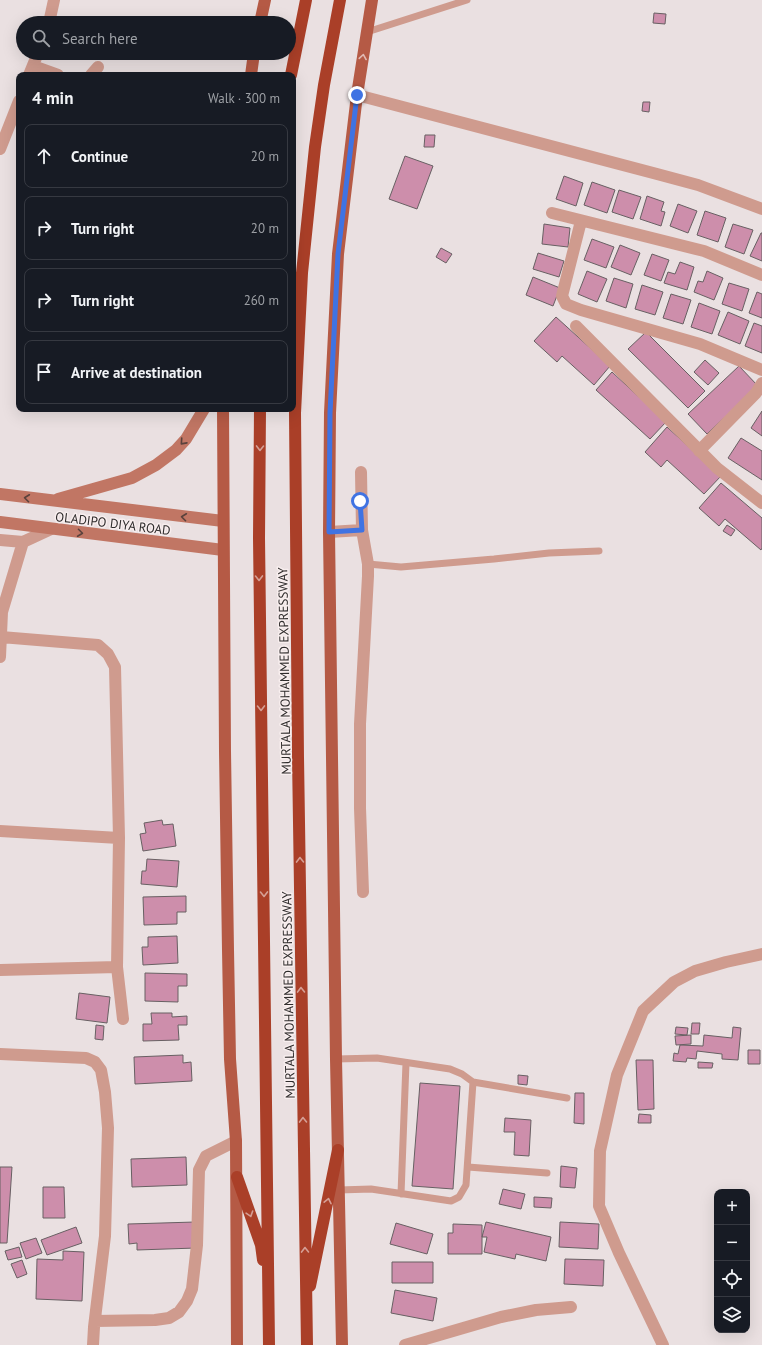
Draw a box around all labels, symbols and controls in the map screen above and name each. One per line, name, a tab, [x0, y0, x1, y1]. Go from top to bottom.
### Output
search box	[16, 16, 296, 60]
icon: search	[30, 27, 52, 49]
text: Search here	[62, 29, 138, 48]
one-way arrow	[358, 54, 367, 60]
route end	[348, 86, 366, 104]
text: 4 min	[32, 87, 73, 109]
text: Walk · 300 m	[208, 90, 280, 107]
icon: ahead	[33, 145, 55, 167]
text: Continue	[71, 147, 128, 166]
text: 20 m	[251, 148, 279, 165]
icon: right	[33, 217, 55, 239]
text: Turn right	[71, 219, 134, 238]
text: 20 m	[251, 220, 279, 237]
icon: right	[33, 289, 55, 311]
text: Turn right	[71, 291, 134, 310]
text: 260 m	[244, 292, 279, 309]
icon: arrive	[33, 361, 55, 383]
text: Arrive at destination	[71, 363, 202, 382]
one-way arrow	[181, 437, 188, 444]
one-way arrow	[256, 445, 264, 451]
route start	[351, 492, 369, 510]
one-way arrow	[24, 493, 30, 502]
street label: OLADIPO DIYA ROAD	[54, 508, 172, 539]
one-way arrow	[181, 512, 187, 521]
one-way arrow	[77, 528, 83, 537]
street label: MURTALA MOHAMMED EXPRESSWAY	[274, 567, 295, 775]
one-way arrow	[255, 575, 263, 581]
one-way arrow	[257, 705, 265, 711]
one-way arrow	[296, 857, 304, 863]
one-way arrow	[259, 891, 268, 897]
street label: MURTALA MOHAMMED EXPRESSWAY	[278, 891, 299, 1099]
one-way arrow	[297, 987, 306, 993]
one-way arrow	[299, 1117, 307, 1123]
map controls	[714, 1189, 750, 1333]
button: +	[714, 1189, 750, 1225]
one-way arrow	[323, 1198, 331, 1205]
one-way arrow	[245, 1210, 254, 1217]
button: −	[714, 1225, 750, 1261]
one-way arrow	[301, 1247, 309, 1253]
button: locate	[714, 1261, 750, 1297]
button: layers	[714, 1297, 750, 1333]

